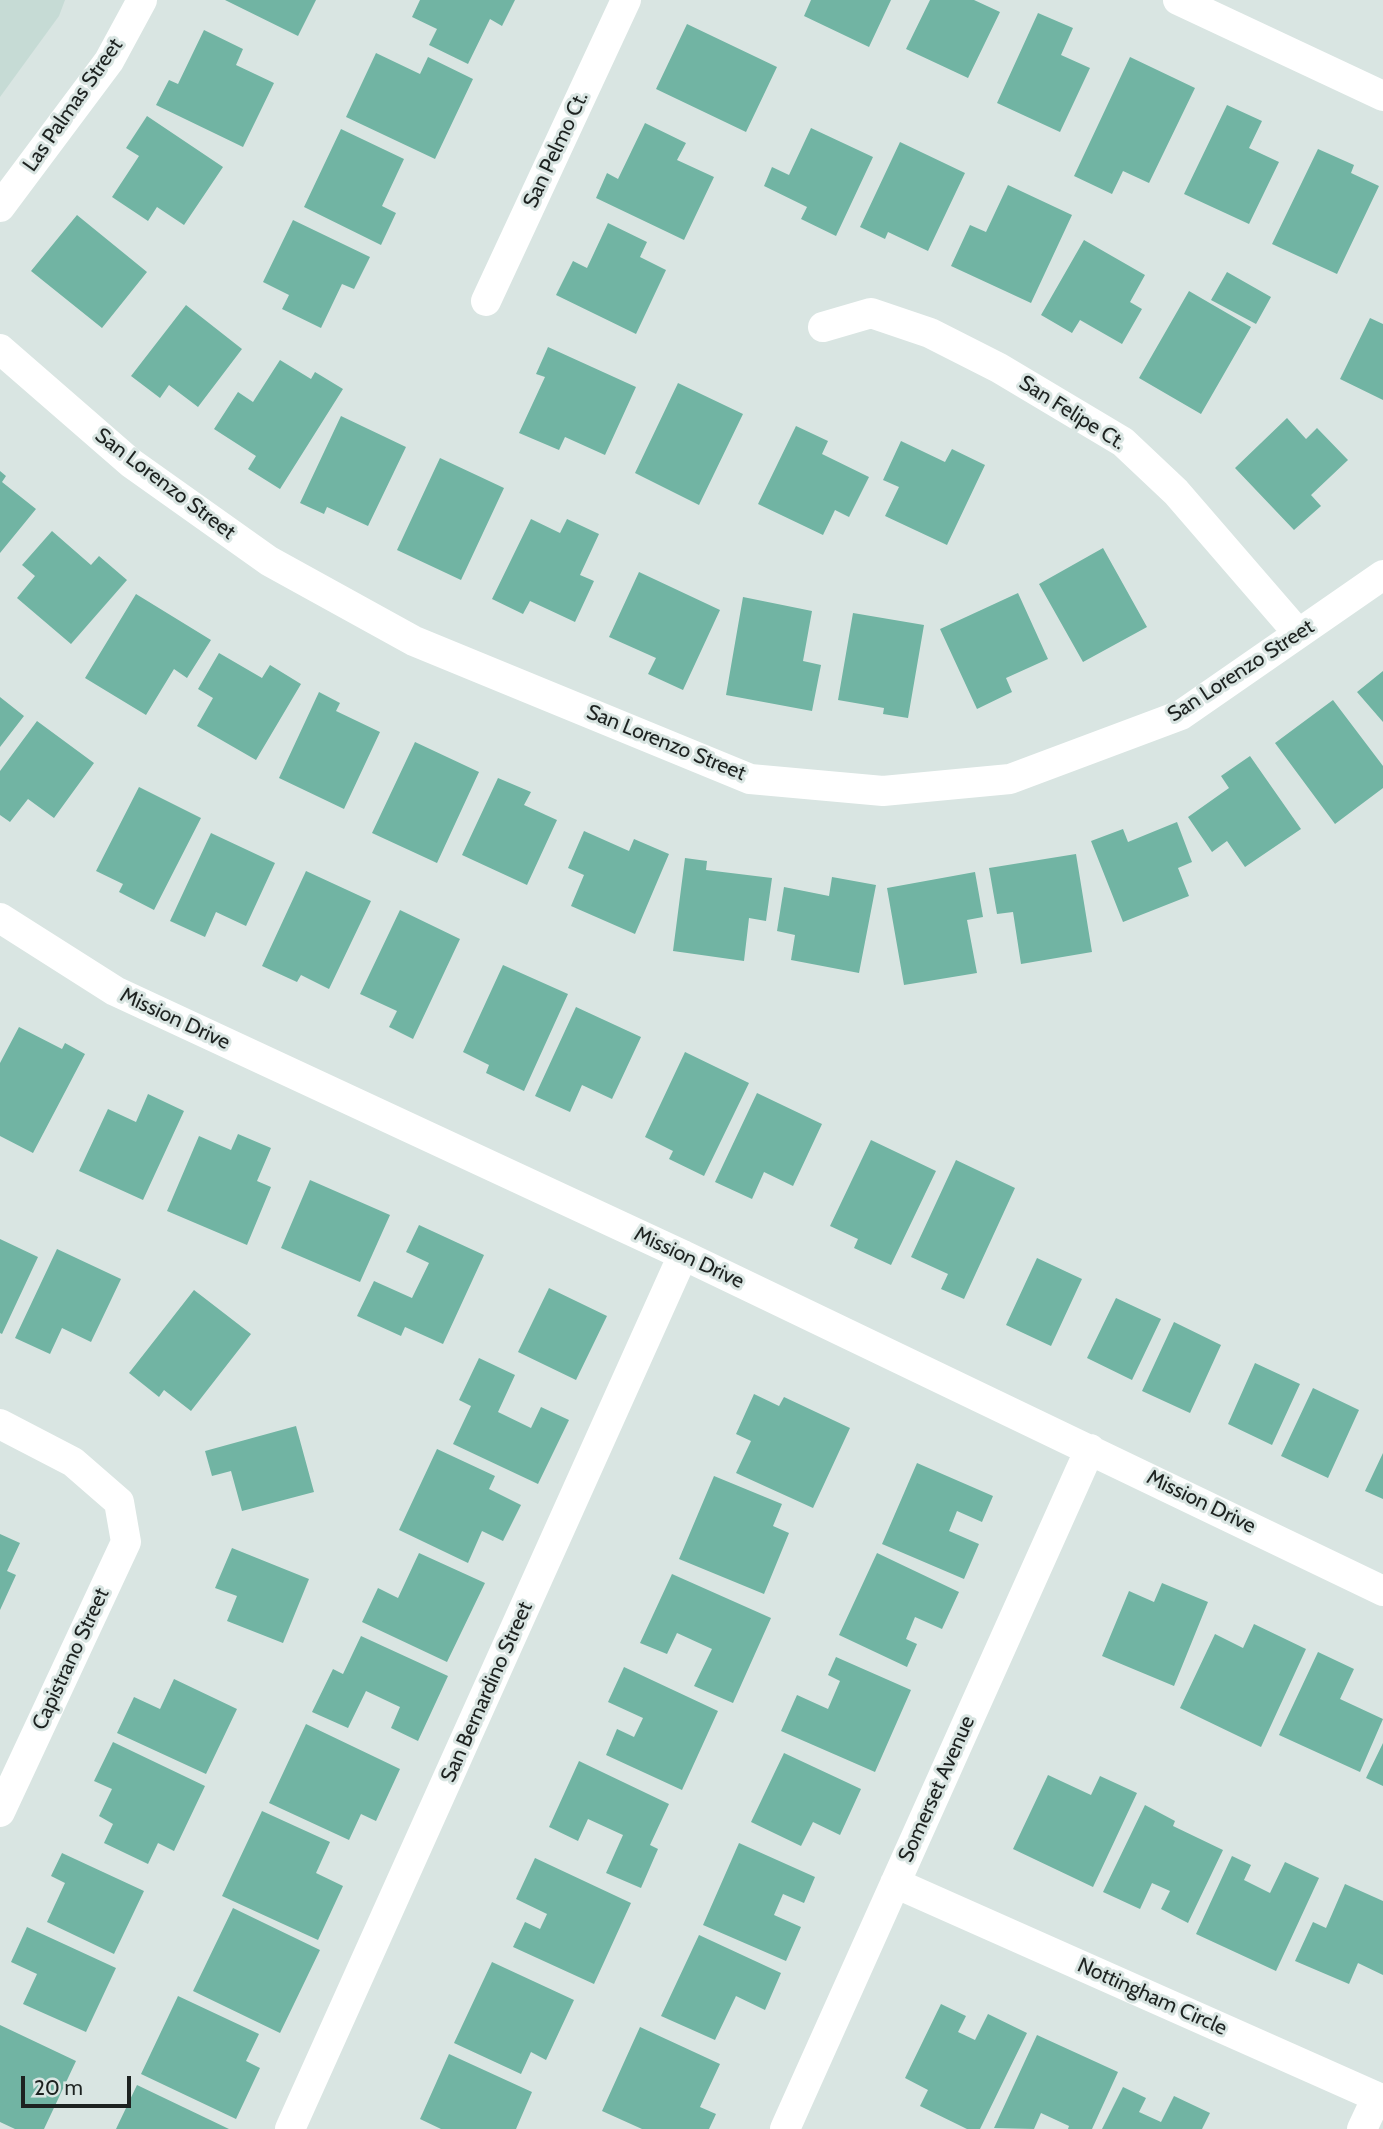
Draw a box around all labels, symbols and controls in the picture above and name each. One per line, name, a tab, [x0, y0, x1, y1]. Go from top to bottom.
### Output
street label: Las Palmas Street	[18, 34, 128, 176]
street label: San Pelmo Ct.	[518, 88, 594, 212]
street label: San Felipe Ct.	[1014, 370, 1130, 456]
street label: San Lorenzo Street	[90, 423, 240, 545]
street label: San Lorenzo Street	[1163, 614, 1319, 728]
street label: San Lorenzo Street	[583, 700, 749, 786]
street label: Mission Drive	[116, 983, 234, 1055]
street label: Mission Drive	[630, 1222, 748, 1294]
street label: Mission Drive	[1142, 1465, 1260, 1539]
street label: Capistrano Street	[27, 1584, 115, 1734]
street label: San Bernardino Street	[436, 1598, 538, 1786]
street label: Somerset Avenue	[893, 1712, 981, 1866]
street label: Nottingham Circle	[1073, 1953, 1231, 2041]
scale bar	[24, 2062, 135, 2106]
text: 20 m	[34, 2075, 83, 2100]

